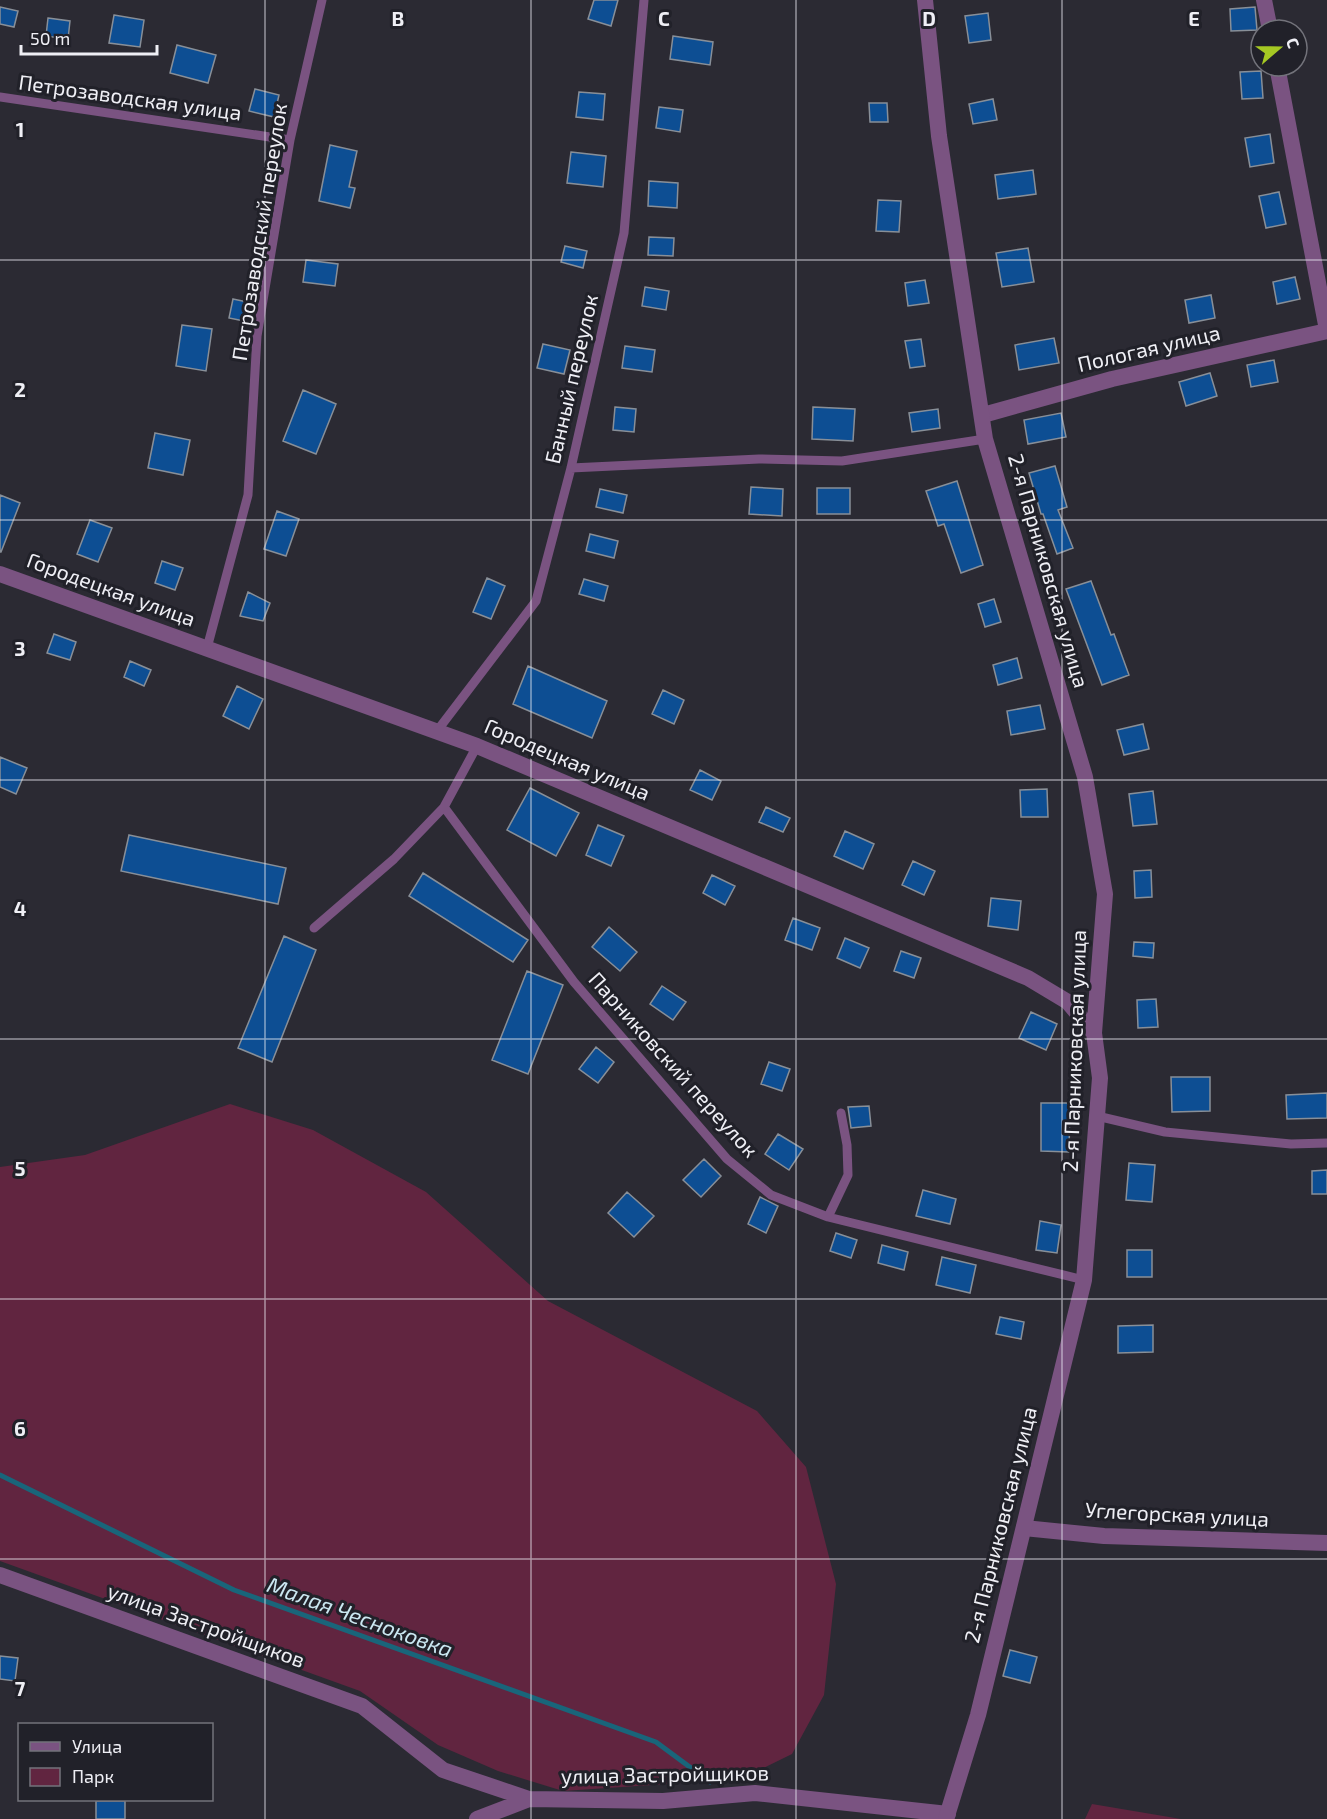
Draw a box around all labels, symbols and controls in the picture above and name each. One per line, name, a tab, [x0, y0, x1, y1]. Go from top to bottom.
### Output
text: B	[392, 6, 404, 30]
text: C	[658, 6, 670, 30]
text: D	[922, 6, 936, 30]
text: E	[1188, 6, 1200, 30]
scale bar	[21, 18, 158, 56]
north arrow	[1249, 18, 1309, 78]
text: 50 m	[30, 27, 70, 49]
text: С	[1283, 35, 1304, 50]
street label: Петрозаводская улица	[17, 68, 243, 126]
street label: Петрозаводский переулок	[226, 101, 292, 362]
text: 1	[16, 117, 24, 141]
street label: Банный переулок	[539, 291, 603, 466]
street label: Пологая улица	[1075, 319, 1223, 377]
text: 2	[14, 377, 26, 401]
street label: 2-я Парниковская улица	[1003, 451, 1095, 691]
street label: Городецкая улица	[24, 547, 199, 632]
text: 3	[14, 636, 26, 660]
street label: Городецкая улица	[481, 712, 654, 806]
text: 4	[14, 896, 27, 920]
street label: 2-я Парниковская улица	[1057, 929, 1091, 1173]
street label: Парниковский переулок	[584, 966, 764, 1162]
text: 5	[14, 1156, 26, 1180]
street label: 2-я Парниковская улица	[958, 1404, 1042, 1646]
text: 6	[14, 1416, 26, 1440]
street label: Углегорская улица	[1084, 1496, 1270, 1532]
water label: Малая Чесноковка	[264, 1570, 457, 1662]
street label: улица Застройщиков	[104, 1577, 309, 1673]
text: 7	[15, 1676, 26, 1700]
legend	[18, 1723, 213, 1801]
text: Улица	[72, 1735, 122, 1757]
street label: улица Застройщиков	[561, 1759, 769, 1789]
text: Парк	[72, 1765, 114, 1787]

